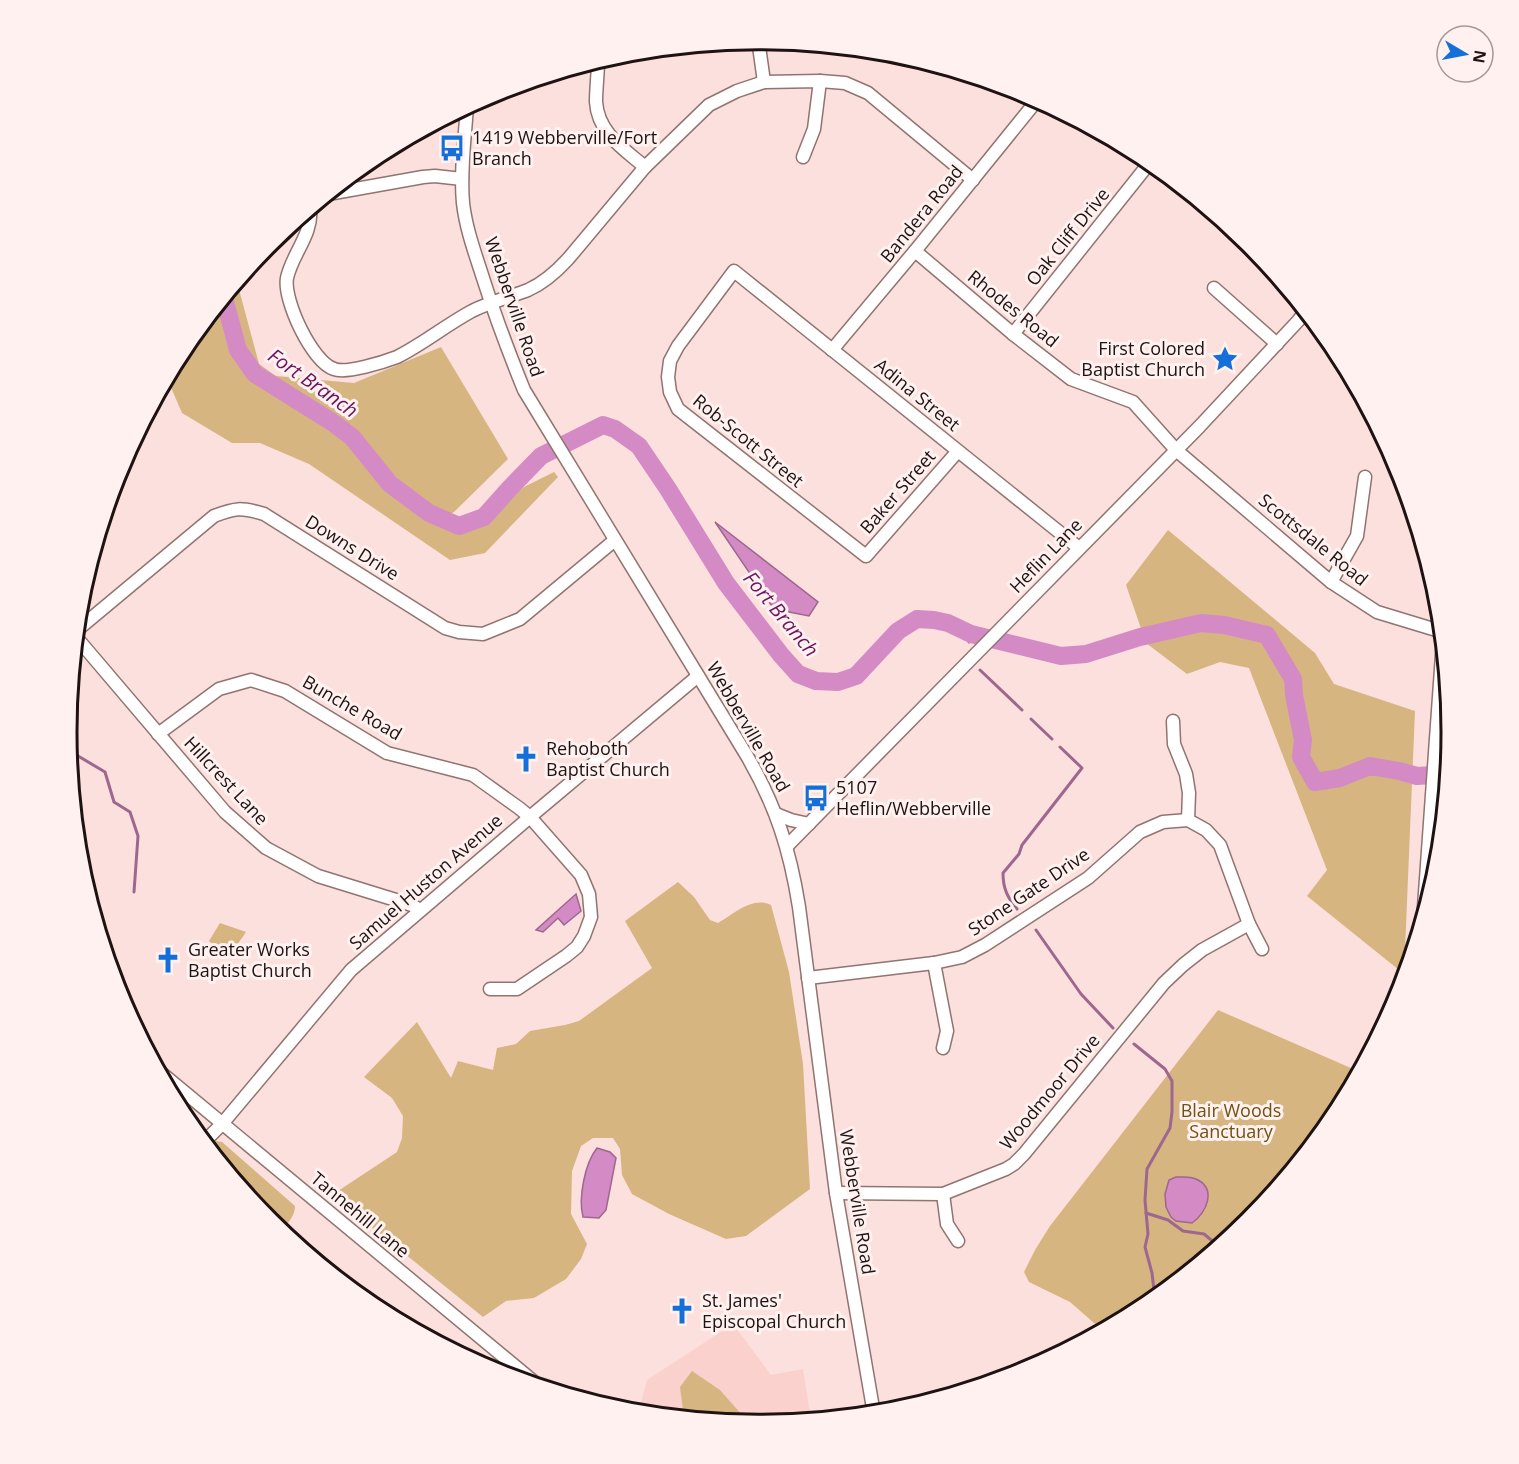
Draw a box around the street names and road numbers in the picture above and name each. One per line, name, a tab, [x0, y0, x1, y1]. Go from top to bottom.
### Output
street label: Bandera Road	[875, 160, 968, 267]
street label: Oak Cliff Drive	[1020, 182, 1114, 290]
street label: Webberville Road	[480, 233, 550, 380]
street label: Rhodes Road	[963, 264, 1064, 352]
street label: Adina Street	[870, 353, 965, 436]
street label: Rob-Scott Street	[688, 388, 809, 492]
street label: Baker Street	[854, 444, 940, 538]
street label: Scottsdale Road	[1254, 488, 1373, 591]
street label: Downs Drive	[301, 509, 404, 585]
street label: Heflin Lane	[1004, 513, 1087, 598]
street label: Webberville Road	[702, 657, 796, 796]
street label: Bunche Road	[298, 669, 407, 745]
street label: Hillcrest Lane	[179, 731, 274, 830]
street label: Samuel Huston Avenue	[344, 808, 507, 954]
street label: Stone Gate Drive	[963, 842, 1094, 941]
street label: Woodmoor Drive	[994, 1029, 1105, 1154]
street label: Webberville Road	[835, 1128, 881, 1276]
street label: Tannehill Lane	[306, 1166, 415, 1263]

